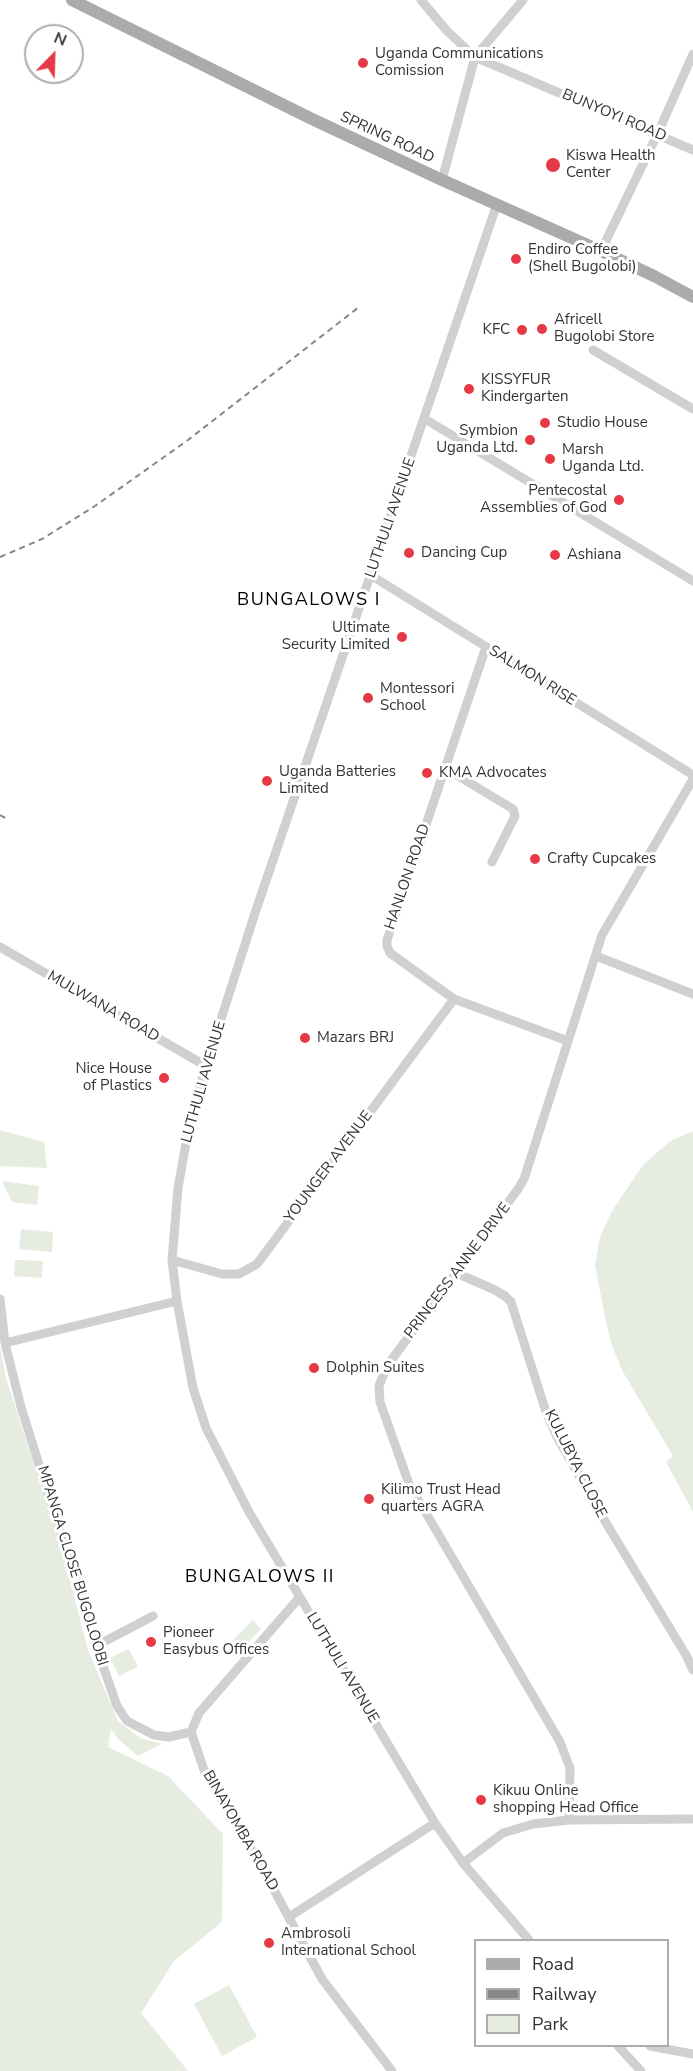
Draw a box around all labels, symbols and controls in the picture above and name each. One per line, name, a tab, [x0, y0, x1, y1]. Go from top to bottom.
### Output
north arrow	[24, 24, 84, 84]
text: N	[50, 27, 70, 52]
place label: Uganda Communications Comission	[375, 45, 543, 80]
marker: Uganda Communications Comission	[356, 56, 370, 70]
street label: BUNYOYI ROAD	[559, 86, 669, 146]
street label: SPRING ROAD	[337, 108, 437, 168]
place label: Kiswa Health Center	[566, 147, 656, 182]
marker: Kiswa Health Center	[544, 156, 562, 174]
place label: Endiro Coffee (Shell Bugolobi)	[528, 241, 637, 276]
marker: Endiro Coffee (Shell Bugolobi)	[509, 252, 523, 266]
place label: Africell Bugolobi Store	[554, 311, 654, 346]
place label: KFC	[483, 321, 510, 339]
marker: Africell Bugolobi Store	[535, 322, 549, 336]
marker: KFC	[515, 323, 529, 337]
place label: KISSYFUR Kindergarten	[481, 371, 569, 406]
marker: KISSYFUR Kindergarten	[462, 382, 476, 396]
place label: Studio House	[557, 414, 648, 432]
marker: Studio House	[538, 416, 552, 430]
place label: Symbion Uganda Ltd.	[436, 422, 518, 457]
marker: Symbion Uganda Ltd.	[523, 433, 537, 447]
place label: Marsh Uganda Ltd.	[562, 441, 644, 476]
marker: Marsh Uganda Ltd.	[543, 452, 557, 466]
street label: LUTHULI AVENUE	[362, 456, 420, 580]
place label: Pentecostal Assemblies of God	[480, 482, 607, 517]
marker: Pentecostal Assemblies of God	[612, 493, 626, 507]
place label: Dancing Cup	[421, 544, 507, 562]
marker: Dancing Cup	[402, 546, 416, 560]
place label: Ashiana	[567, 546, 621, 564]
marker: Ashiana	[548, 548, 562, 562]
district label: BUNGALOWS I	[237, 590, 381, 612]
place label: Ultimate Security Limited	[282, 619, 390, 654]
marker: Ultimate Security Limited	[395, 630, 409, 644]
street label: SALMON RISE	[485, 642, 579, 710]
place label: Montessori School	[380, 680, 454, 715]
marker: Montessori School	[361, 691, 375, 705]
place label: Uganda Batteries Limited	[279, 763, 396, 798]
place label: KMA Advocates	[439, 764, 547, 782]
marker: KMA Advocates	[420, 766, 434, 780]
marker: Uganda Batteries Limited	[260, 774, 274, 788]
street label: HANLON ROAD	[381, 822, 435, 932]
place label: Crafty Cupcakes	[547, 850, 656, 868]
marker: Crafty Cupcakes	[528, 852, 542, 866]
street label: MULWANA ROAD	[44, 968, 162, 1046]
street label: LUTHULI AVENUE	[178, 1019, 230, 1145]
place label: Mazars BRJ	[317, 1029, 394, 1047]
marker: Mazars BRJ	[298, 1031, 312, 1045]
place label: Nice House of Plastics	[75, 1060, 152, 1095]
marker: Nice House of Plastics	[157, 1071, 171, 1085]
street label: YOUNGER AVENUE	[281, 1108, 377, 1226]
street label: PRINCESS ANNE DRIVE	[401, 1200, 515, 1342]
place label: Dolphin Suites	[326, 1359, 425, 1377]
marker: Dolphin Suites	[307, 1361, 321, 1375]
street label: KULUBYA CLOSE	[540, 1407, 610, 1521]
street label: MPANGA CLOSE BUGOLOOBI	[33, 1464, 111, 1668]
place label: Kilimo Trust Head quarters AGRA	[381, 1481, 501, 1516]
marker: Kilimo Trust Head quarters AGRA	[362, 1492, 376, 1506]
district label: BUNGALOWS II	[185, 1567, 335, 1589]
street label: LUTHULI AVENUE	[302, 1609, 382, 1727]
place label: Pioneer Easybus Offices	[163, 1624, 269, 1659]
marker: Pioneer Easybus Offices	[144, 1635, 158, 1649]
street label: BINAYOMBA ROAD	[198, 1768, 282, 1894]
place label: Kikuu Online shopping Head Office	[493, 1782, 639, 1817]
marker: Kikuu Online shopping Head Office	[474, 1793, 488, 1807]
place label: Ambrosoli International School	[281, 1925, 416, 1960]
marker: Ambrosoli International School	[262, 1936, 276, 1950]
legend	[474, 1939, 669, 2047]
text: Road	[532, 1952, 574, 1976]
text: Railway	[532, 1982, 597, 2006]
text: Park	[532, 2012, 568, 2036]

